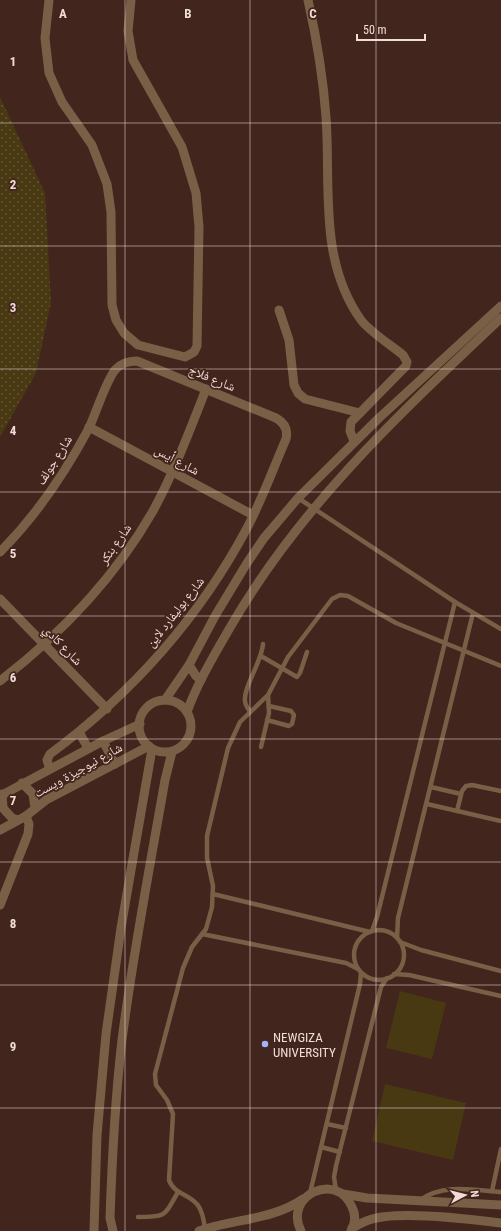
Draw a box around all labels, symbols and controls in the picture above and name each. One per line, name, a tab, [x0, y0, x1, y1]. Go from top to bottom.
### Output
text: A	[59, 6, 67, 21]
text: B	[184, 6, 192, 21]
text: C	[309, 6, 317, 21]
scale bar	[357, 16, 425, 42]
text: 50 m	[363, 23, 387, 37]
text: 1	[10, 54, 16, 69]
text: 2	[10, 177, 17, 192]
text: 3	[10, 300, 16, 315]
street label: شارع فلاج	[186, 362, 238, 396]
text: 4	[10, 423, 17, 438]
street label: شارع جولف	[33, 433, 77, 489]
street label: شارع أيس	[151, 442, 202, 480]
street label: شارع بنكر	[95, 521, 136, 569]
text: 5	[10, 546, 17, 561]
street label: شارع بوليفارد لاين	[143, 574, 209, 651]
street label: شارع كادي	[38, 622, 86, 670]
text: 6	[10, 670, 17, 685]
street label: شارع نيوجيزة ويست	[31, 740, 126, 802]
text: 7	[10, 793, 17, 808]
text: 8	[10, 916, 16, 931]
place label: NEWGIZA UNIVERSITY	[273, 1030, 336, 1060]
text: 9	[10, 1039, 16, 1054]
marker: NEWGIZA UNIVERSITY	[260, 1039, 270, 1049]
north arrow	[445, 1175, 485, 1215]
text: N	[468, 1190, 481, 1198]

